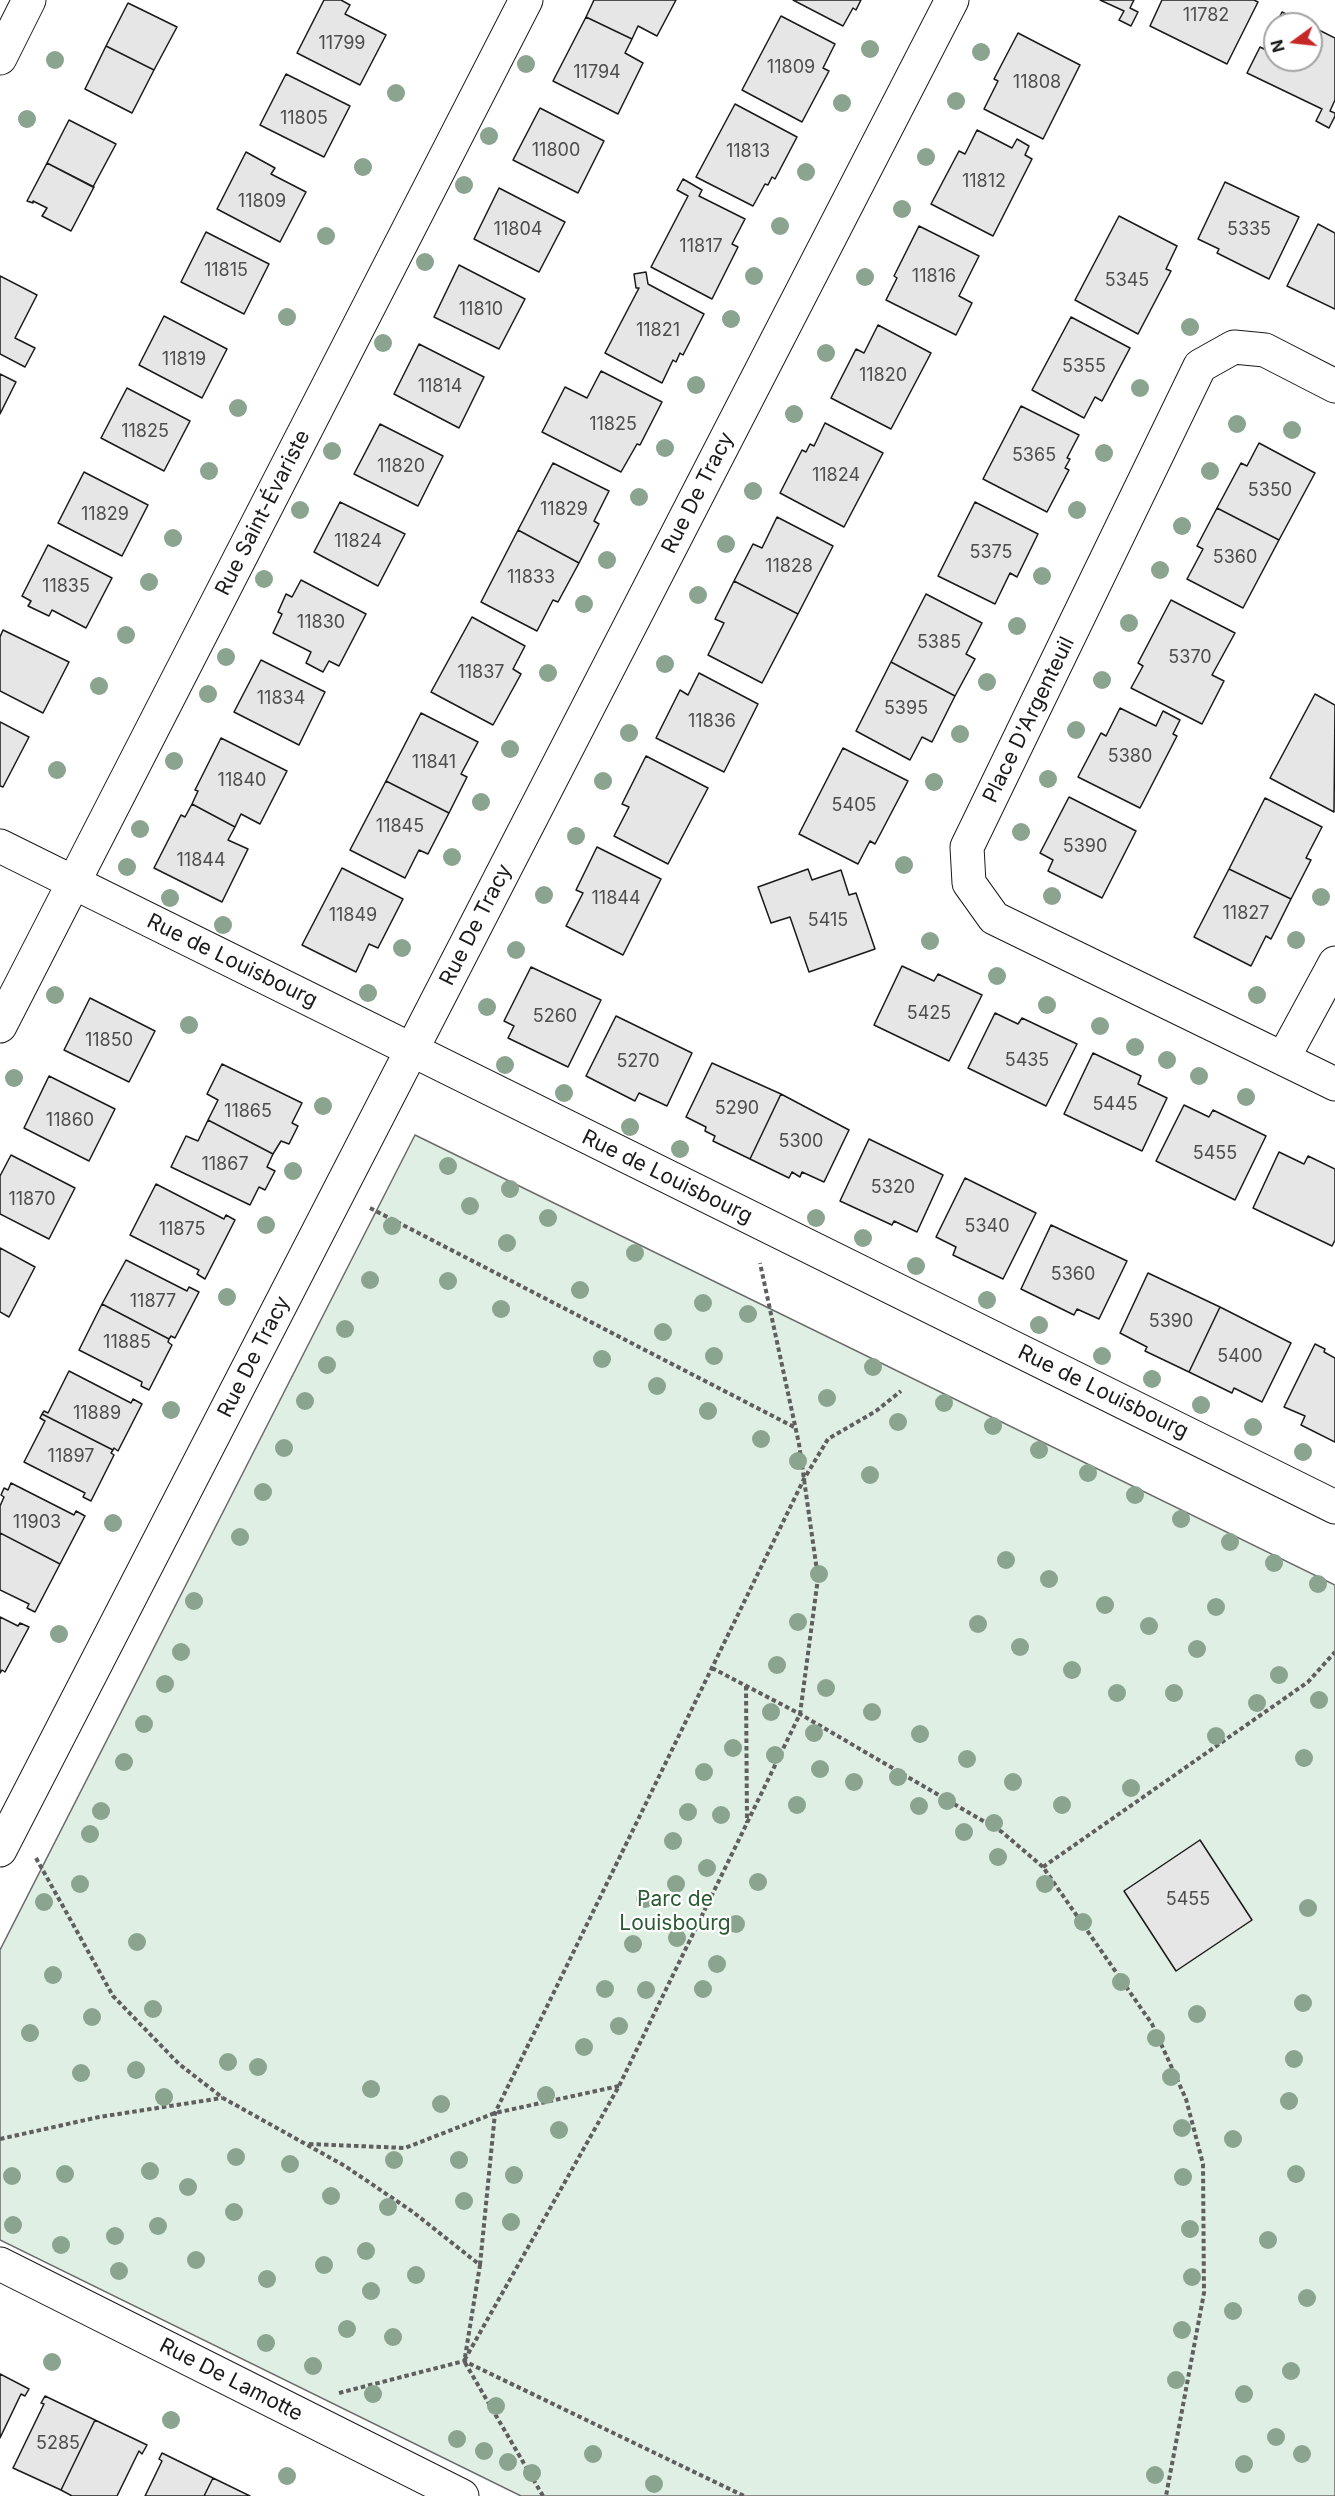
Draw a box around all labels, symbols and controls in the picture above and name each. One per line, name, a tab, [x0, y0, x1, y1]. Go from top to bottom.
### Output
house number: 11782	[1183, 5, 1229, 27]
north arrow	[1263, 12, 1323, 72]
house number: 11799	[319, 33, 365, 55]
text: N	[1266, 38, 1289, 55]
house number: 11809	[767, 57, 815, 79]
house number: 11794	[573, 62, 621, 84]
house number: 11808	[1013, 72, 1061, 94]
house number: 11805	[280, 108, 328, 130]
house number: 11800	[532, 140, 580, 162]
house number: 11813	[726, 141, 770, 163]
house number: 11812	[962, 171, 1006, 193]
house number: 11809	[238, 191, 286, 213]
house number: 11804	[494, 219, 542, 241]
house number: 5335	[1227, 219, 1271, 241]
house number: 11817	[679, 236, 723, 258]
house number: 11815	[204, 260, 248, 282]
house number: 11816	[912, 266, 956, 288]
house number: 5345	[1105, 270, 1149, 292]
house number: 11810	[459, 299, 503, 321]
house number: 11821	[636, 320, 680, 342]
house number: 11819	[162, 349, 206, 371]
house number: 5355	[1062, 356, 1106, 378]
house number: 11820	[859, 365, 907, 387]
house number: 11814	[418, 376, 462, 398]
house number: 11825	[589, 414, 637, 436]
house number: 11825	[121, 421, 169, 443]
street label: Rue Saint-Évariste	[210, 426, 316, 600]
street label: Rue De Tracy	[657, 428, 739, 558]
house number: 5365	[1012, 445, 1056, 467]
house number: 11820	[377, 456, 425, 478]
house number: 11824	[812, 465, 860, 487]
house number: 5350	[1248, 480, 1292, 502]
house number: 11829	[540, 499, 588, 521]
house number: 11829	[81, 504, 129, 526]
house number: 11824	[334, 531, 382, 553]
house number: 5375	[969, 542, 1013, 564]
house number: 5360	[1213, 547, 1257, 569]
house number: 11828	[765, 556, 813, 578]
house number: 11833	[507, 567, 555, 589]
house number: 11835	[42, 576, 90, 598]
house number: 11830	[297, 612, 345, 634]
house number: 5385	[917, 632, 961, 654]
street label: Place D'Argenteuil	[978, 633, 1080, 807]
house number: 5370	[1168, 647, 1212, 669]
house number: 11837	[457, 662, 505, 684]
house number: 11834	[257, 688, 305, 710]
house number: 5395	[884, 698, 928, 720]
house number: 11836	[688, 711, 736, 733]
house number: 5380	[1108, 746, 1152, 768]
house number: 11841	[412, 752, 456, 774]
house number: 11840	[218, 770, 266, 792]
house number: 5405	[832, 795, 876, 817]
house number: 11845	[376, 816, 424, 838]
house number: 5390	[1063, 836, 1107, 858]
house number: 11844	[176, 850, 226, 872]
street label: Rue De Tracy	[435, 860, 517, 990]
house number: 11844	[591, 888, 641, 910]
house number: 11827	[1223, 903, 1269, 925]
house number: 11849	[329, 905, 377, 927]
street label: Rue de Louisbourg	[143, 909, 321, 1013]
house number: 5415	[808, 910, 848, 932]
house number: 5425	[907, 1003, 951, 1025]
house number: 5260	[533, 1006, 577, 1028]
house number: 11850	[85, 1030, 133, 1052]
house number: 5435	[1005, 1050, 1049, 1072]
house number: 5270	[616, 1051, 660, 1073]
house number: 5445	[1092, 1094, 1138, 1116]
house number: 5290	[715, 1098, 759, 1120]
house number: 11865	[224, 1101, 272, 1123]
house number: 11860	[46, 1110, 94, 1132]
street label: Rue de Louisbourg	[578, 1125, 756, 1229]
house number: 5300	[779, 1131, 823, 1153]
house number: 5455	[1193, 1143, 1237, 1165]
house number: 11867	[201, 1154, 249, 1176]
house number: 5320	[871, 1177, 915, 1199]
house number: 11870	[8, 1189, 56, 1211]
house number: 5340	[964, 1216, 1010, 1238]
house number: 11875	[159, 1219, 205, 1241]
house number: 5360	[1051, 1264, 1095, 1286]
house number: 11877	[130, 1291, 176, 1313]
street label: Rue De Tracy	[213, 1292, 295, 1422]
house number: 5390	[1149, 1311, 1193, 1333]
house number: 11885	[103, 1332, 151, 1354]
street label: Rue de Louisbourg	[1014, 1340, 1192, 1444]
house number: 5400	[1217, 1346, 1263, 1368]
house number: 11889	[73, 1403, 121, 1425]
house number: 11897	[48, 1446, 94, 1468]
house number: 11903	[13, 1512, 61, 1534]
park label: Parc de Louisbourg	[619, 1887, 731, 1937]
house number: 5455	[1166, 1889, 1210, 1911]
street label: Rue De Lamotte	[155, 2333, 307, 2427]
house number: 5285	[36, 2433, 80, 2455]

